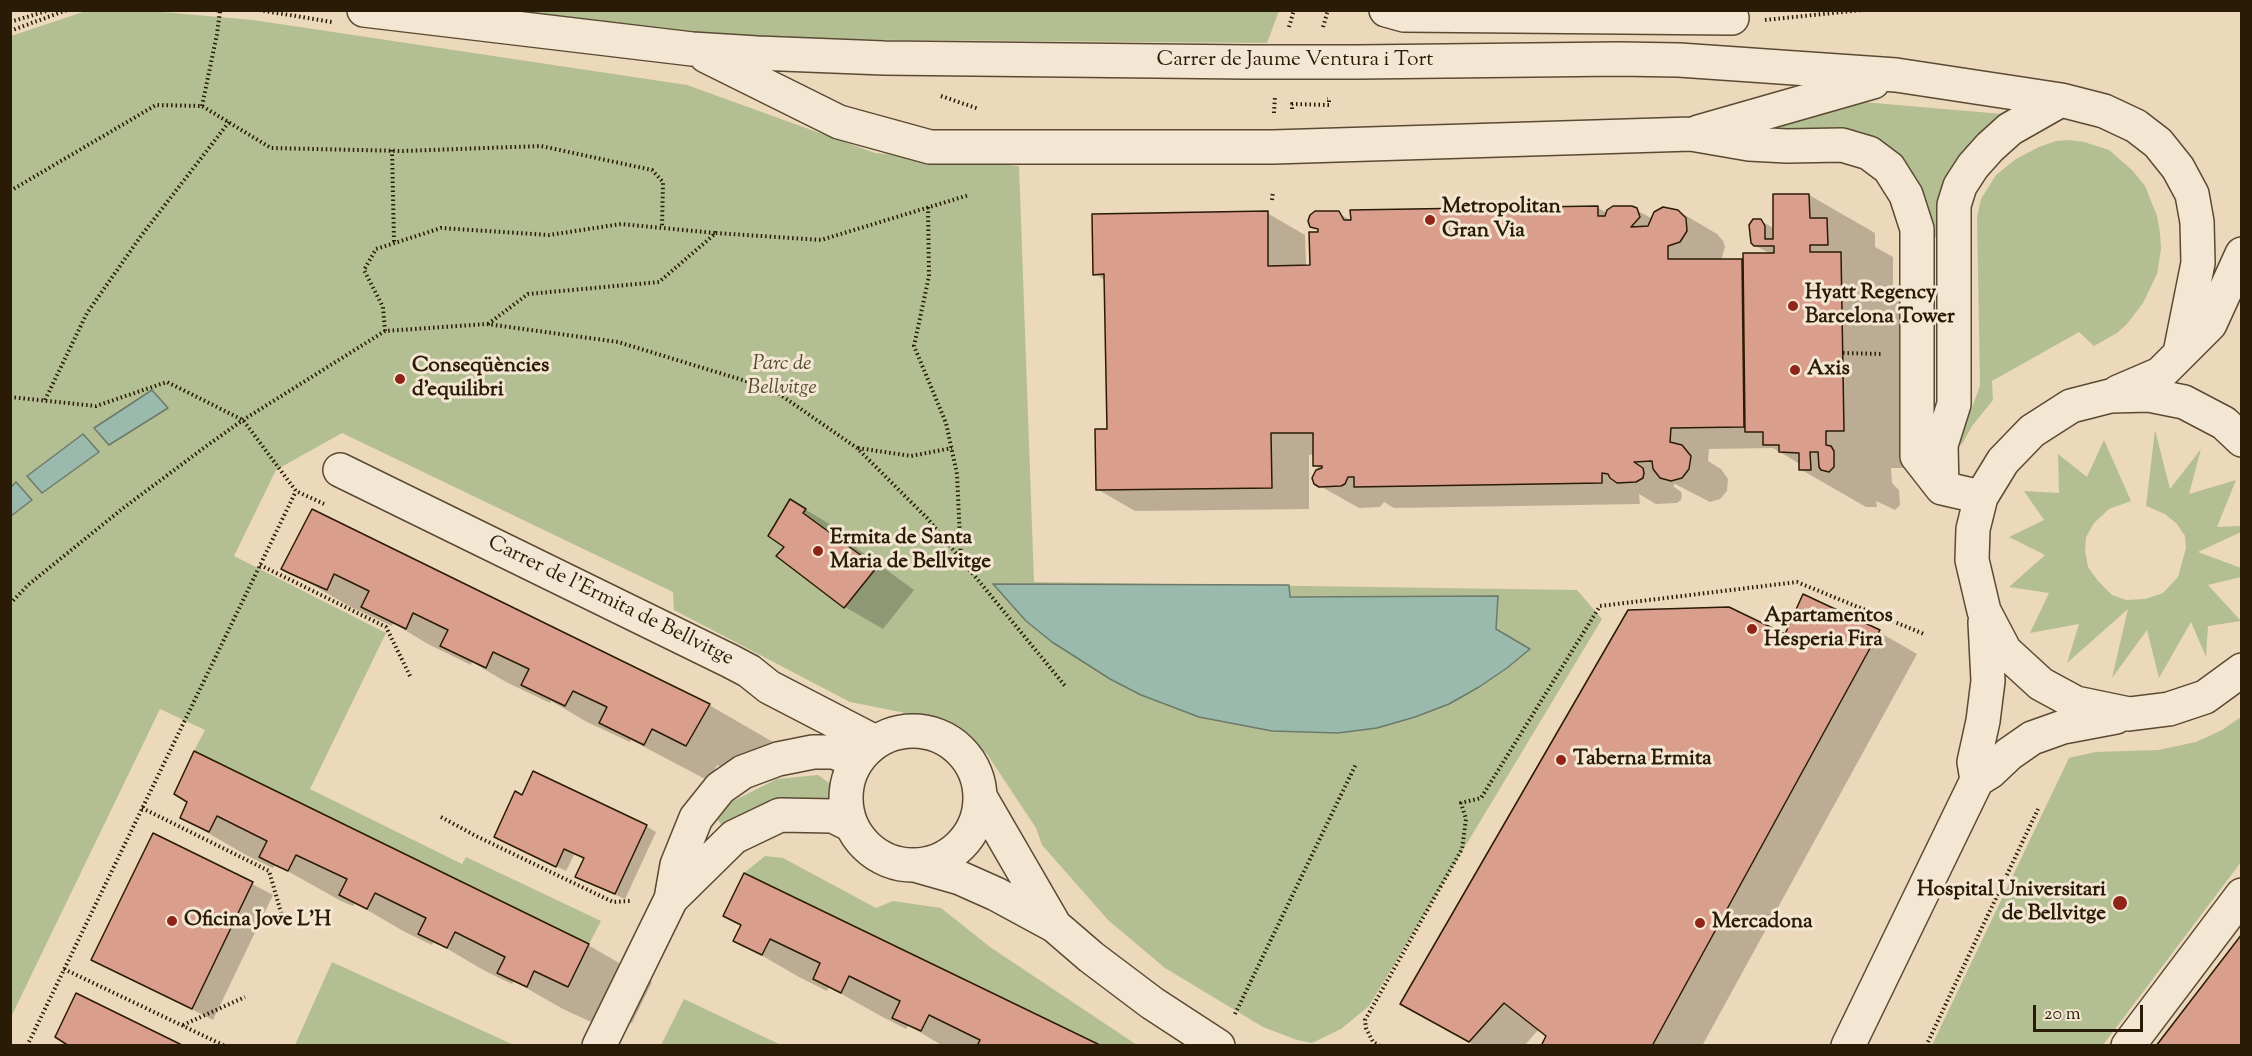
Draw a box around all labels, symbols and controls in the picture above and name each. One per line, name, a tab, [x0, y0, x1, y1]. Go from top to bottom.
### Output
street label: Carrer de Jaume Ventura i Tort	[1157, 48, 1433, 74]
place label: Metropolitan Gran Via	[1442, 195, 1561, 245]
marker: Metropolitan Gran Via	[1423, 213, 1437, 227]
place label: Hyatt Regency Barcelona Tower	[1805, 281, 1955, 331]
marker: Hyatt Regency Barcelona Tower	[1786, 299, 1800, 313]
park label: Parc de Bellvitge	[747, 352, 817, 402]
place label: Conseqüències d'equilibri	[412, 354, 549, 404]
place label: Axis	[1807, 357, 1850, 383]
marker: Axis	[1788, 363, 1802, 377]
marker: Conseqüències d'equilibri	[393, 372, 407, 386]
place label: Ermita de Santa Maria de Bellvitge	[830, 526, 991, 576]
street label: Carrer de l'Ermita de Bellvitge	[483, 531, 737, 673]
marker: Ermita de Santa Maria de Bellvitge	[811, 544, 825, 558]
place label: Apartamentos Hesperia Fira	[1764, 604, 1893, 654]
marker: Apartamentos Hesperia Fira	[1745, 622, 1759, 636]
place label: Taberna Ermita	[1573, 747, 1712, 773]
marker: Taberna Ermita	[1554, 753, 1568, 767]
place label: Hospital Universitari de Bellvitge	[1917, 878, 2106, 928]
marker: Hospital Universitari de Bellvitge	[2111, 894, 2129, 912]
place label: Oficina Jove L'H	[184, 908, 331, 934]
place label: Mercadona	[1712, 910, 1813, 936]
marker: Oficina Jove L'H	[165, 914, 179, 928]
marker: Mercadona	[1693, 916, 1707, 930]
scale bar	[2036, 993, 2146, 1031]
text: 20 m	[2044, 1002, 2081, 1028]

